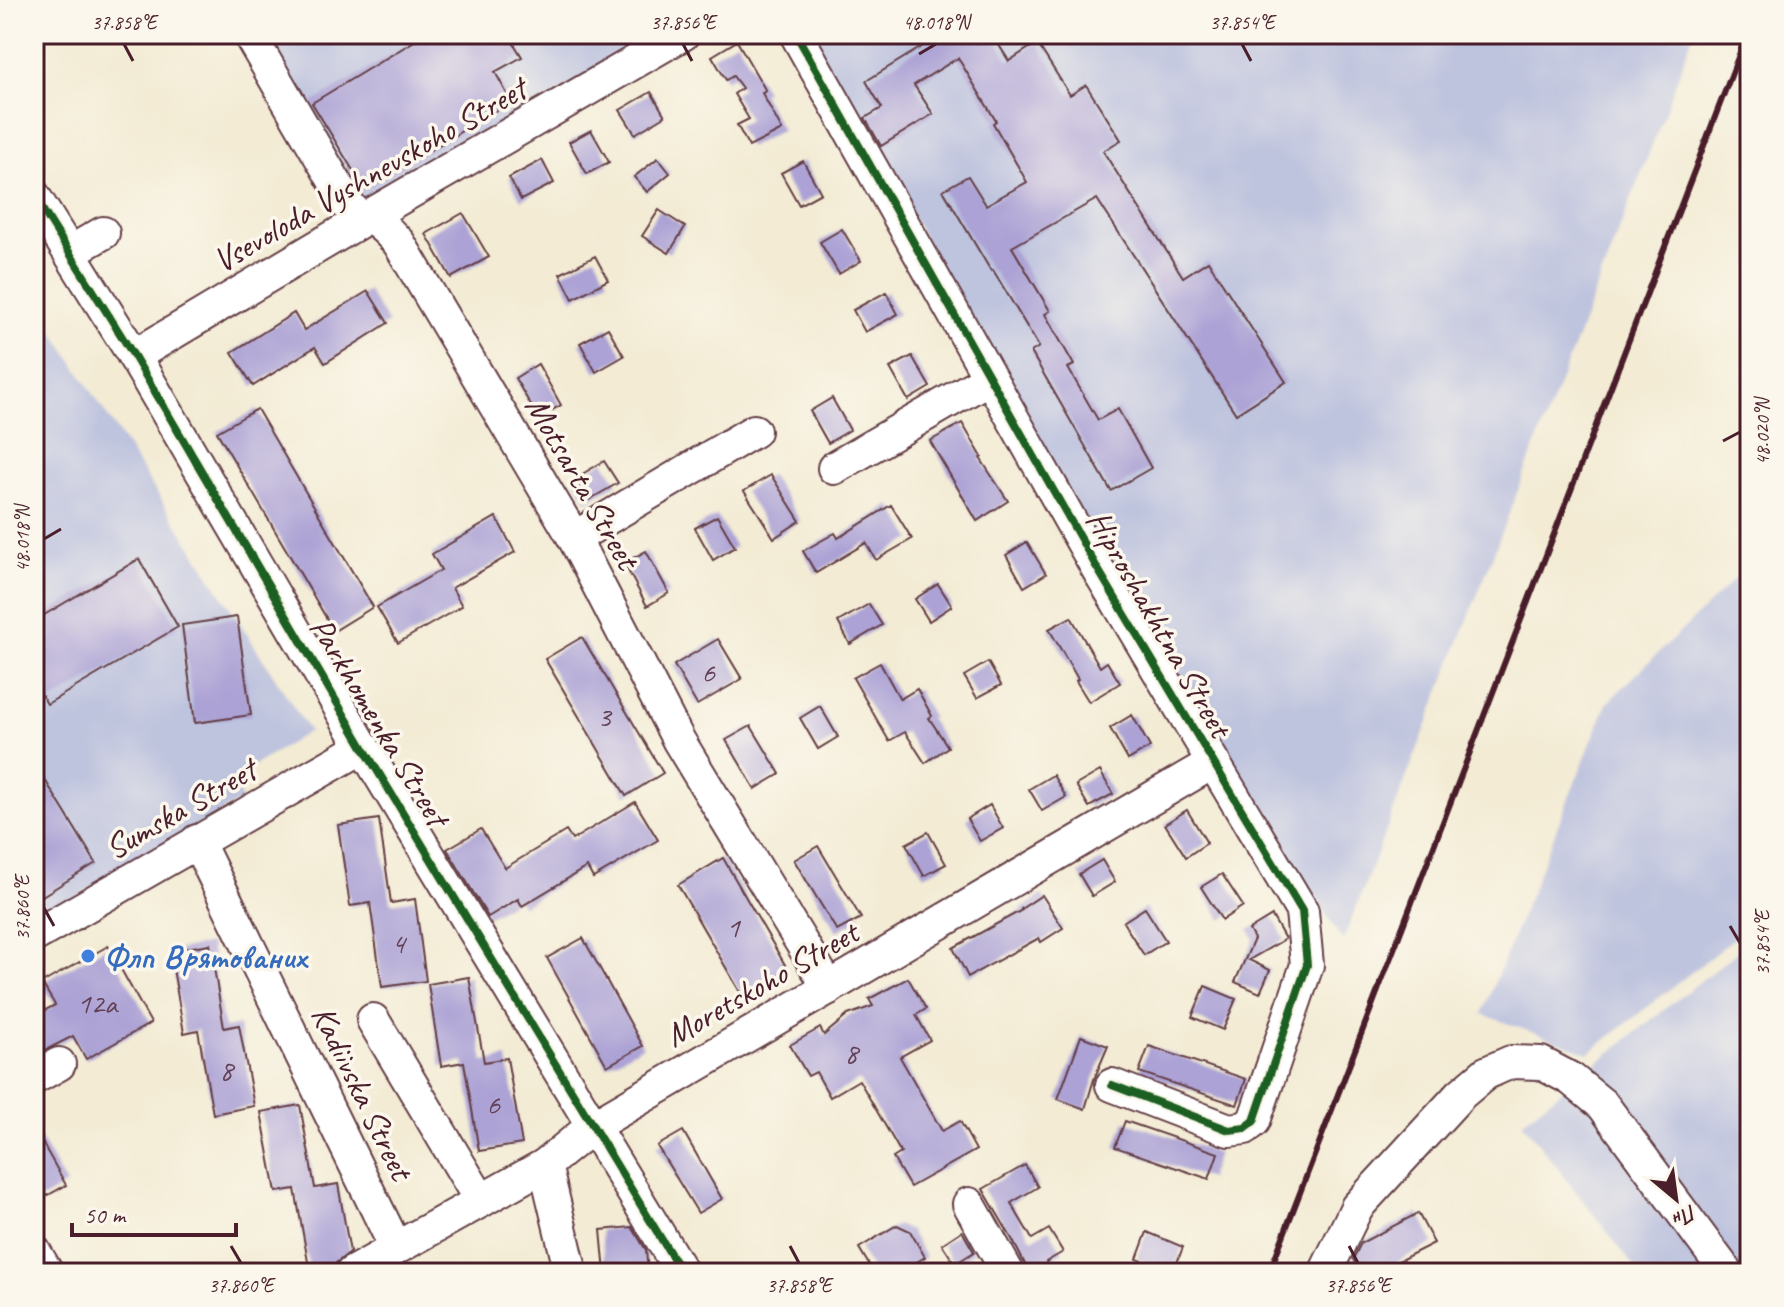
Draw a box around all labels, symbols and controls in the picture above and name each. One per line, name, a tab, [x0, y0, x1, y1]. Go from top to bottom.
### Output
text: 37.858°E	[91, 10, 159, 35]
text: 37.856°E	[650, 10, 718, 35]
text: 48.018°N	[903, 10, 972, 35]
text: 37.854°E	[1209, 10, 1277, 35]
street label: Vsevoloda Vyshnevskoho Street	[205, 65, 538, 282]
street label: Motsarta Street	[516, 388, 651, 579]
text: 48.020°N	[1750, 396, 1775, 465]
street label: Hiproshakhtna Street	[1077, 502, 1244, 748]
text: 48.018°N	[10, 503, 35, 572]
street label: Parkhomenka Street	[300, 609, 461, 838]
house number: 6	[701, 653, 716, 691]
house number: 3	[597, 697, 613, 735]
street label: Sumska Street	[97, 746, 268, 869]
text: 37.860°E	[10, 873, 35, 941]
house number: 1	[726, 908, 741, 946]
text: 37.854°E	[1750, 908, 1775, 976]
street label: Moretskoho Street	[657, 909, 869, 1056]
house number: 4	[391, 924, 407, 962]
place label: Флп Врятованих	[104, 935, 309, 978]
marker: Флп Врятованих	[79, 947, 97, 965]
house number: 12а	[77, 984, 119, 1022]
street label: Kadiivska Street	[302, 998, 425, 1190]
house number: 8	[844, 1034, 860, 1072]
house number: 8	[219, 1051, 235, 1089]
house number: 6	[486, 1085, 501, 1123]
north arrow	[1636, 1159, 1716, 1239]
scale bar	[72, 1187, 236, 1237]
text: Пн	[1667, 1198, 1702, 1234]
text: 50 m	[84, 1200, 127, 1230]
text: 37.860°E	[208, 1273, 276, 1298]
text: 37.858°E	[766, 1273, 834, 1298]
text: 37.856°E	[1325, 1273, 1393, 1298]

